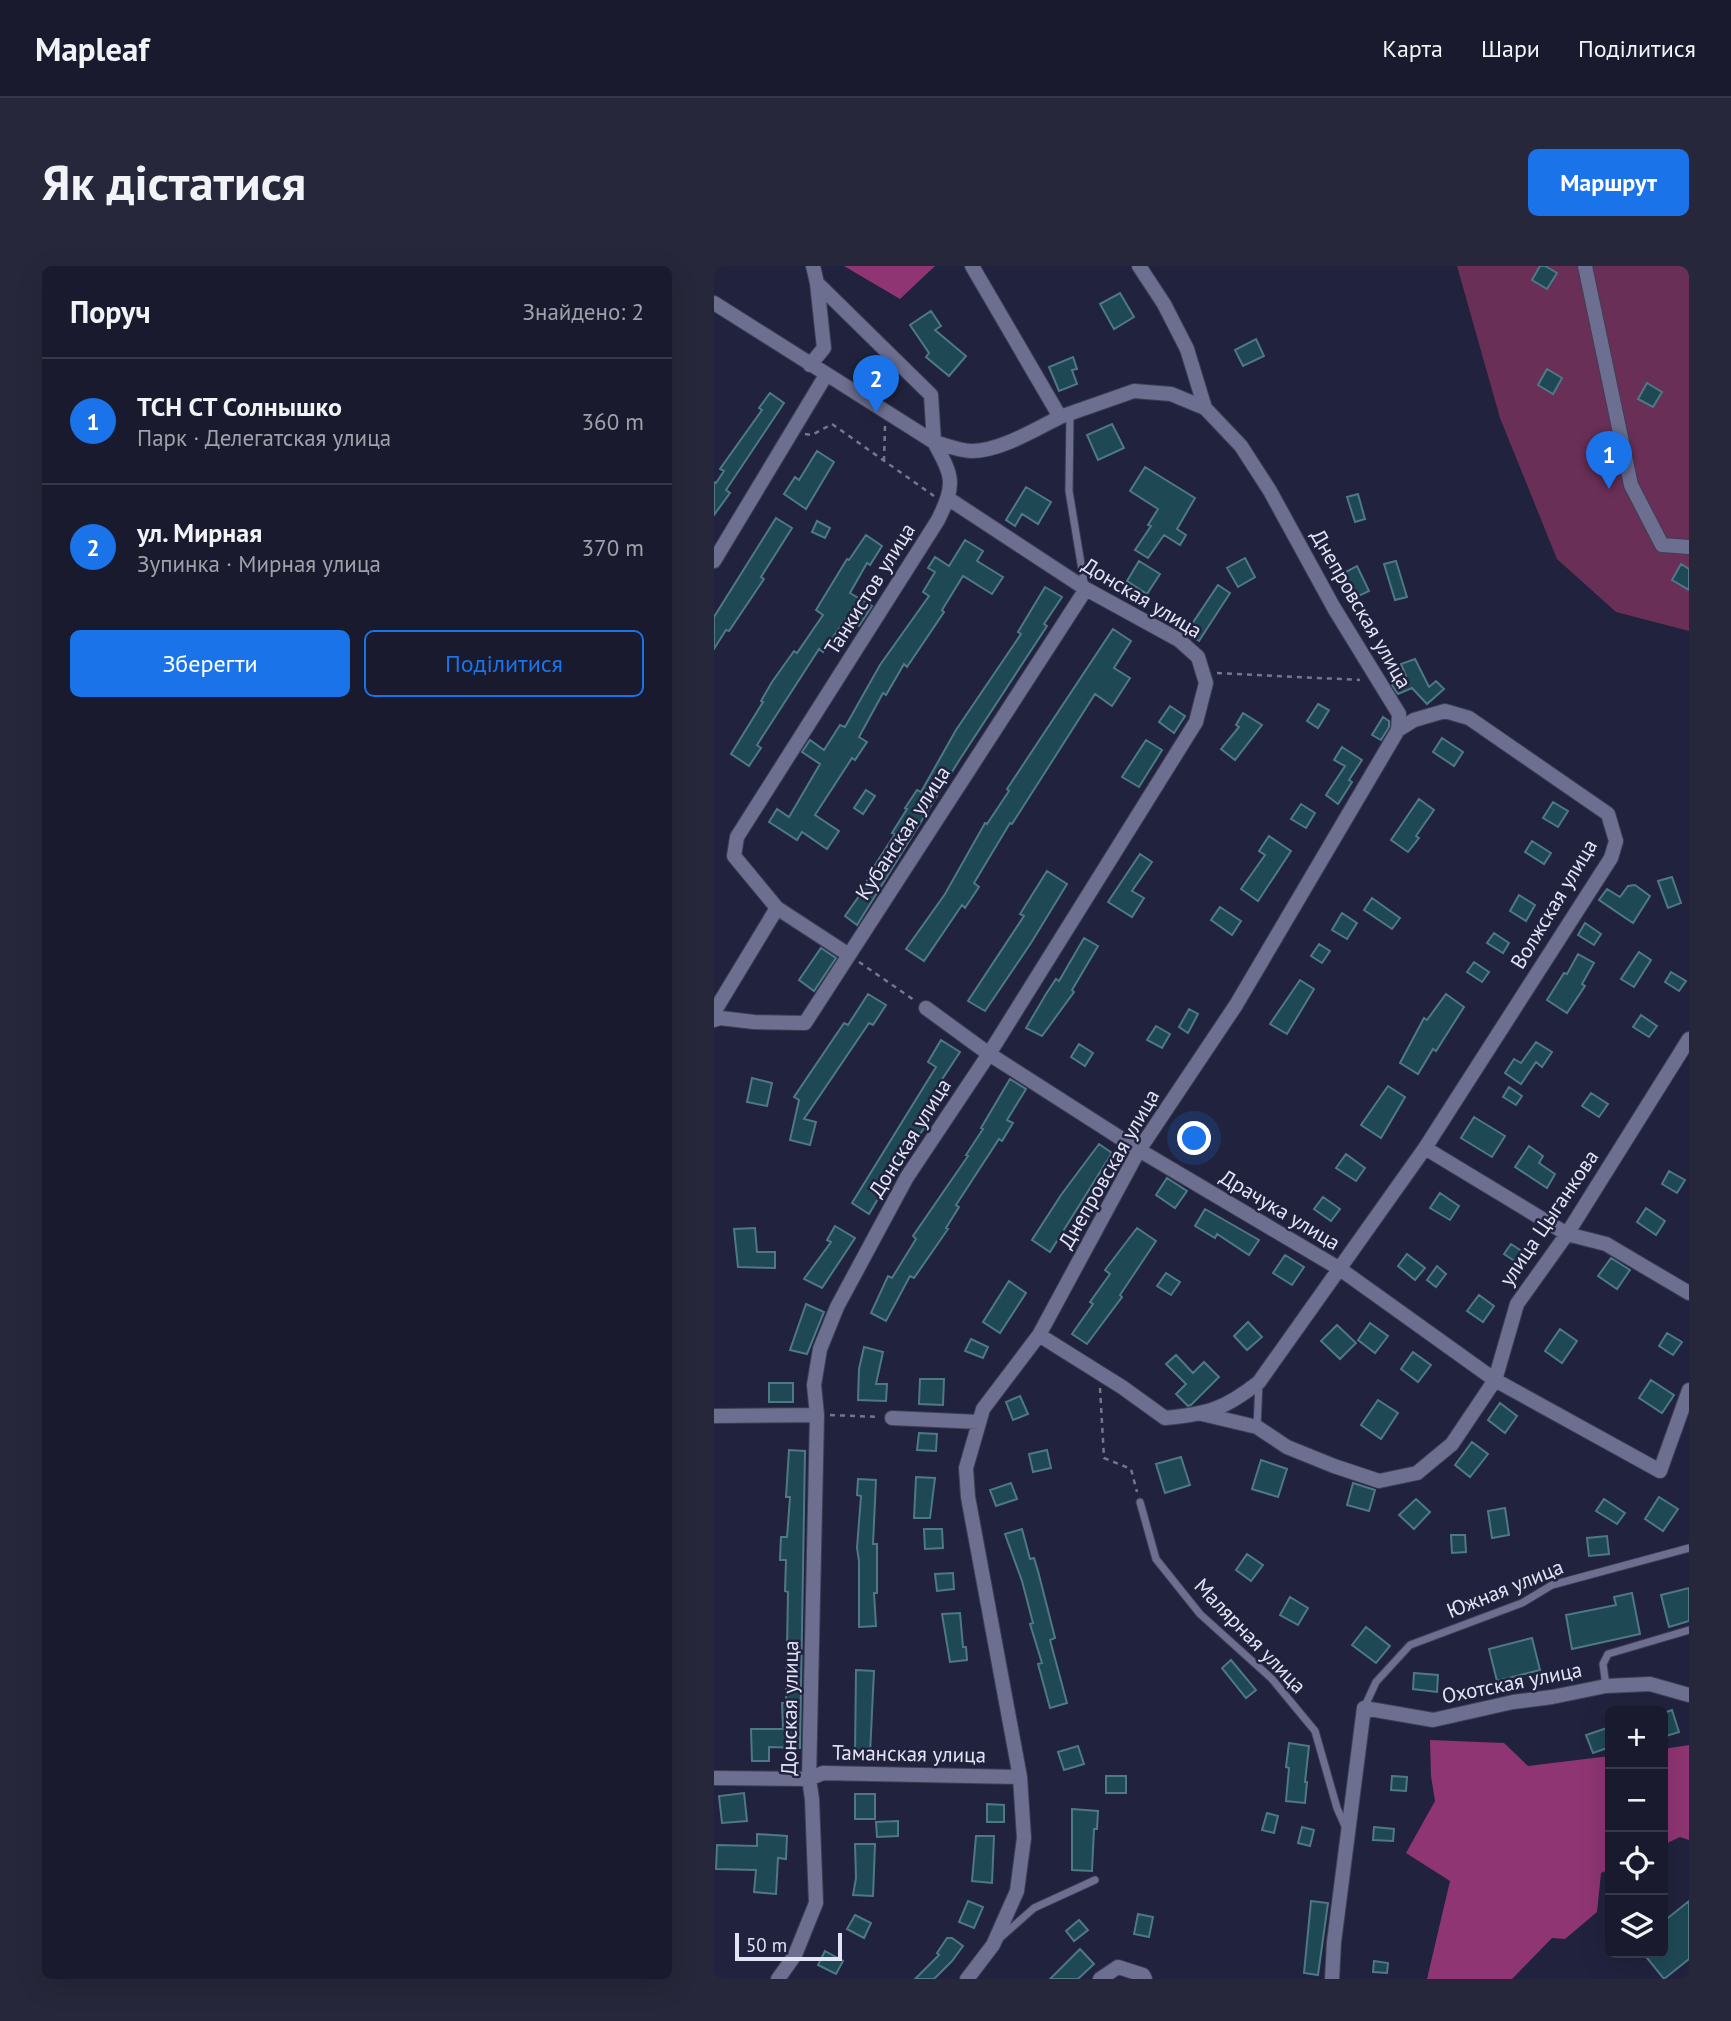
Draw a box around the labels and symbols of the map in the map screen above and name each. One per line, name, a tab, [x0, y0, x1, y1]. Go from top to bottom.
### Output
pin: 2	[853, 355, 899, 413]
pin: 1	[1586, 431, 1632, 489]
street label: Танкистов улица	[818, 518, 921, 660]
street label: Днепровская улица	[1305, 524, 1418, 693]
street label: Донская улица	[1077, 551, 1207, 644]
street label: Кубанская улица	[849, 761, 956, 905]
street label: Волжская улица	[1504, 834, 1603, 974]
street label: Донская улица	[862, 1073, 957, 1202]
street label: Днепровская улица	[1052, 1084, 1165, 1253]
your location	[1177, 1121, 1211, 1155]
street label: улица Цыганкова	[1493, 1144, 1604, 1291]
street label: Драчука улица	[1215, 1163, 1345, 1256]
street label: Южная улица	[1443, 1553, 1567, 1624]
street label: Малярная улица	[1189, 1572, 1312, 1699]
street label: Донская улица	[775, 1640, 804, 1776]
street label: Охотская улица	[1440, 1656, 1584, 1709]
street label: Таманская улица	[832, 1739, 986, 1768]
scale bar	[735, 1930, 842, 1962]

